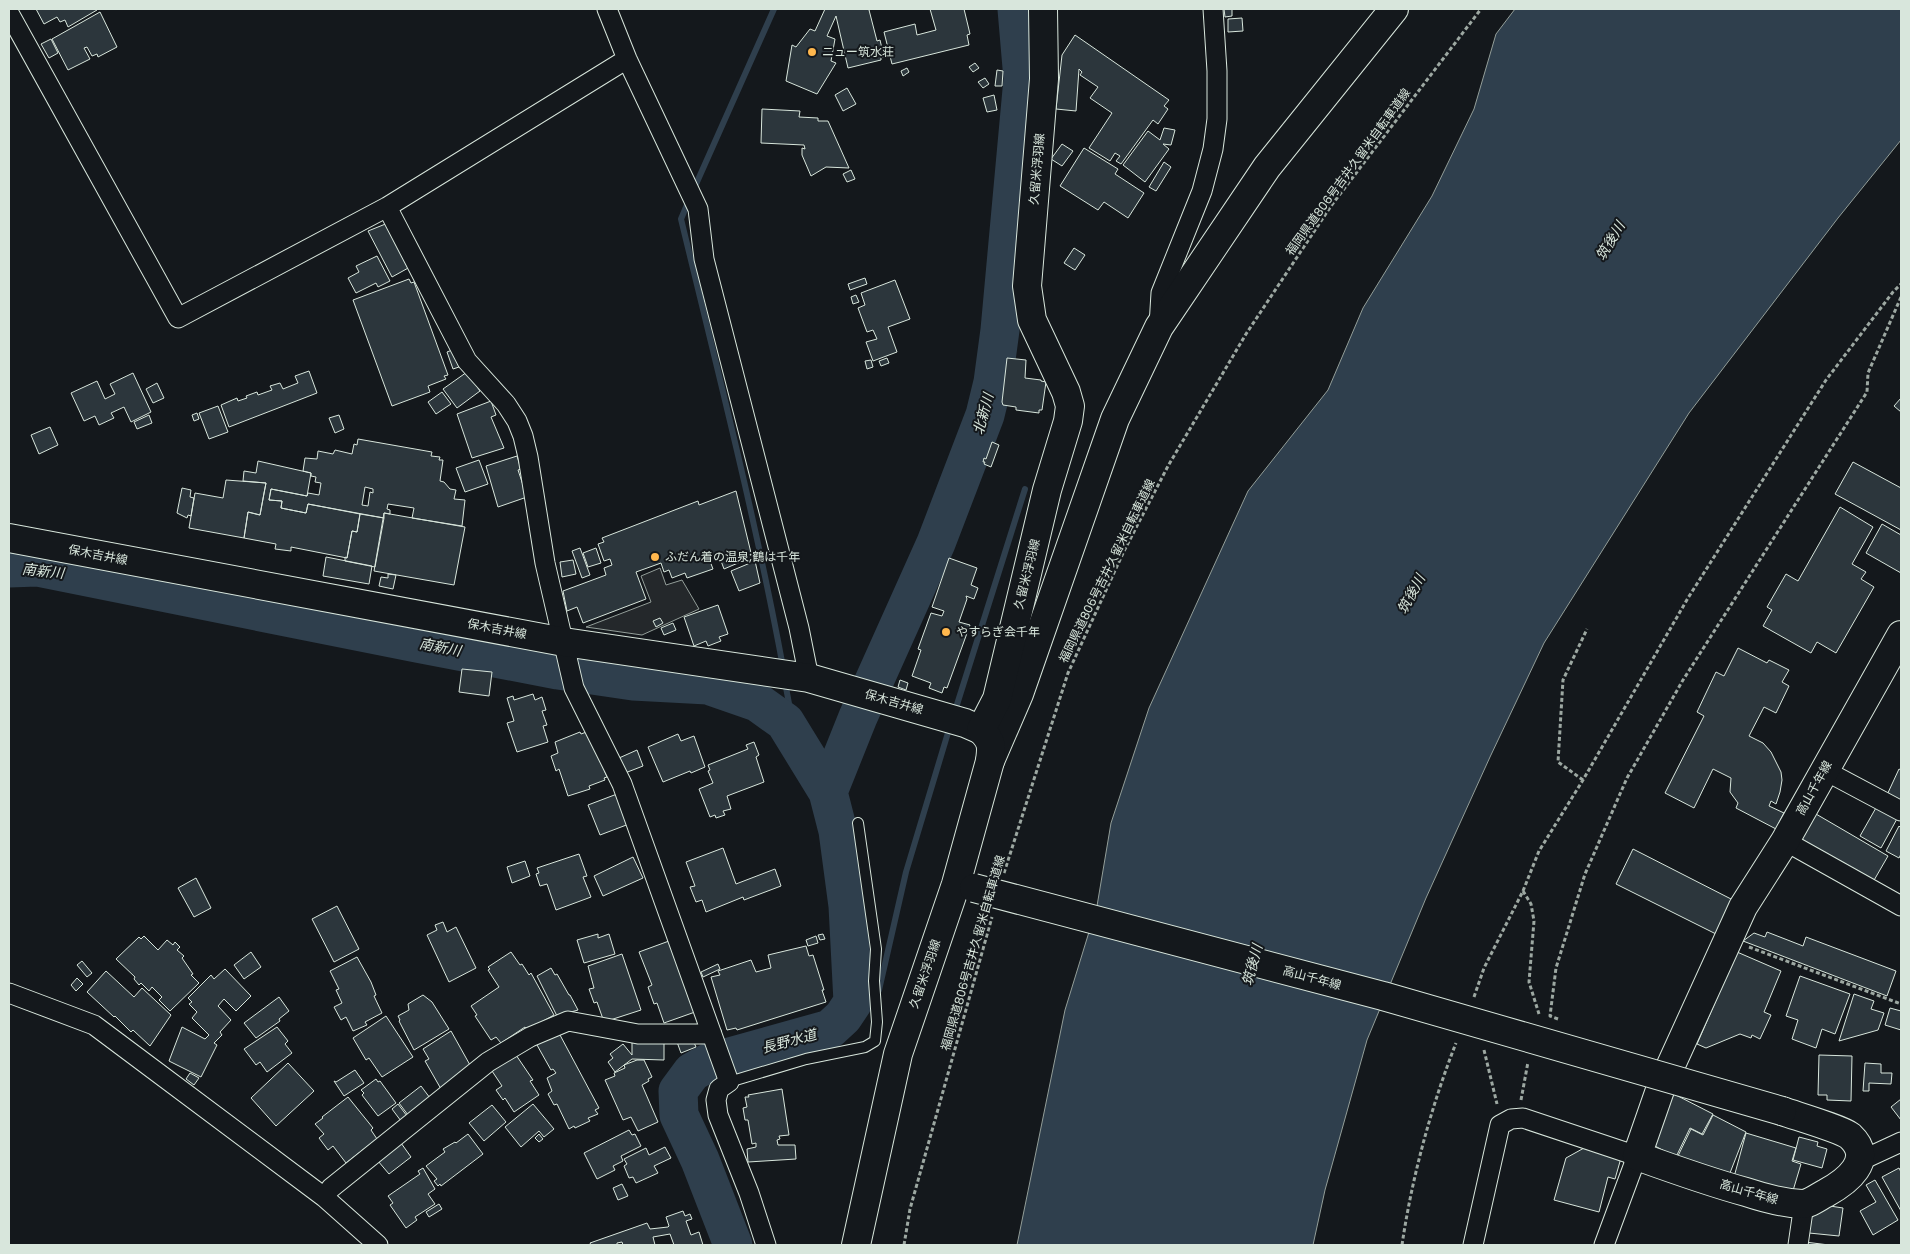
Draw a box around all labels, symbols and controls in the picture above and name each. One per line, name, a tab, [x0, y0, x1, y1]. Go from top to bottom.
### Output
place label: ニュー筑水荘	[822, 43, 894, 60]
marker: ニュー筑水荘	[806, 46, 818, 58]
street label: 福岡県道806号吉井久留米自転車道線	[1281, 85, 1414, 259]
street label: 久留米浮羽線	[1025, 132, 1048, 206]
water label: 筑後川	[1591, 216, 1630, 264]
water label: 北新川	[968, 389, 999, 437]
street label: 福岡県道806号吉井久留米自転車道線	[1054, 476, 1159, 666]
street label: 久留米浮羽線	[1010, 537, 1043, 611]
street label: 保木吉井線	[67, 540, 129, 569]
place label: ふだん着の温泉;鶴は千年	[665, 548, 800, 565]
marker: ふだん着の温泉;鶴は千年	[649, 551, 661, 563]
water label: 南新川	[21, 559, 67, 583]
water label: 筑後川	[1392, 569, 1431, 617]
street label: 保木吉井線	[466, 614, 528, 643]
place label: やすらぎ会千年	[956, 623, 1040, 640]
marker: やすらぎ会千年	[940, 626, 952, 638]
water label: 南新川	[417, 633, 464, 661]
street label: 保木吉井線	[863, 685, 925, 718]
street label: 高山千年線	[1792, 757, 1836, 818]
street label: 福岡県道806号吉井久留米自転車道線	[936, 853, 1009, 1053]
street label: 久留米浮羽線	[905, 937, 944, 1011]
water label: 筑後川	[1237, 940, 1268, 988]
street label: 高山千年線	[1281, 962, 1343, 993]
water label: 長野水道	[759, 1024, 821, 1058]
street label: 高山千年線	[1718, 1175, 1780, 1208]

